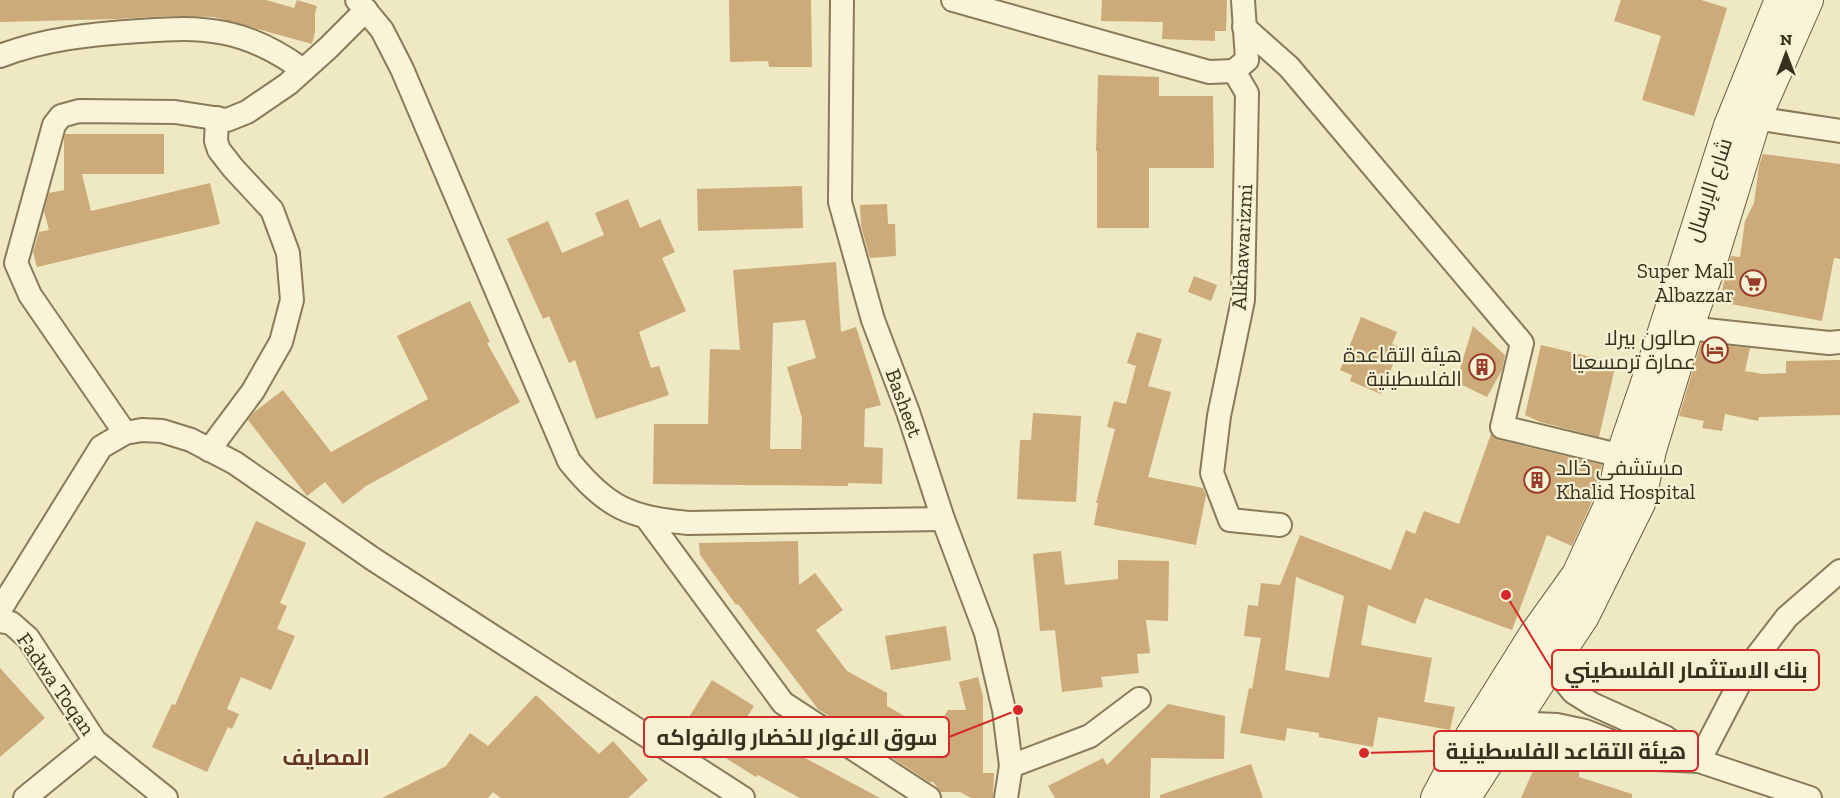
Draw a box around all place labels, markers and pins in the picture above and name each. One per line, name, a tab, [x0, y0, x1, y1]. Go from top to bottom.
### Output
place label: Super Mall Albazzar	[1637, 258, 1734, 307]
supermarket icon: Super Mall Albazzar	[1738, 268, 1768, 298]
place label: صالون بيرلا عمارة ترمسعيا	[1571, 325, 1696, 374]
hotel icon: صالون بيرلا عمارة ترمسعيا	[1700, 335, 1730, 365]
place label: هيئة التقاعدة الفلسطينية	[1343, 342, 1462, 391]
building icon: هيئة التقاعدة الفلسطينية	[1467, 352, 1497, 382]
place label: مستشفى خالد Khalid Hospital	[1556, 455, 1696, 504]
building icon: مستشفى خالد Khalid Hospital	[1522, 465, 1552, 495]
callout: بنك الاستثمار الفلسطيني	[1552, 650, 1819, 690]
callout: سوق الاغوار للخضار والفواكه	[644, 717, 949, 757]
callout: هيئة التقاعد الفلسطينية	[1434, 731, 1698, 771]

